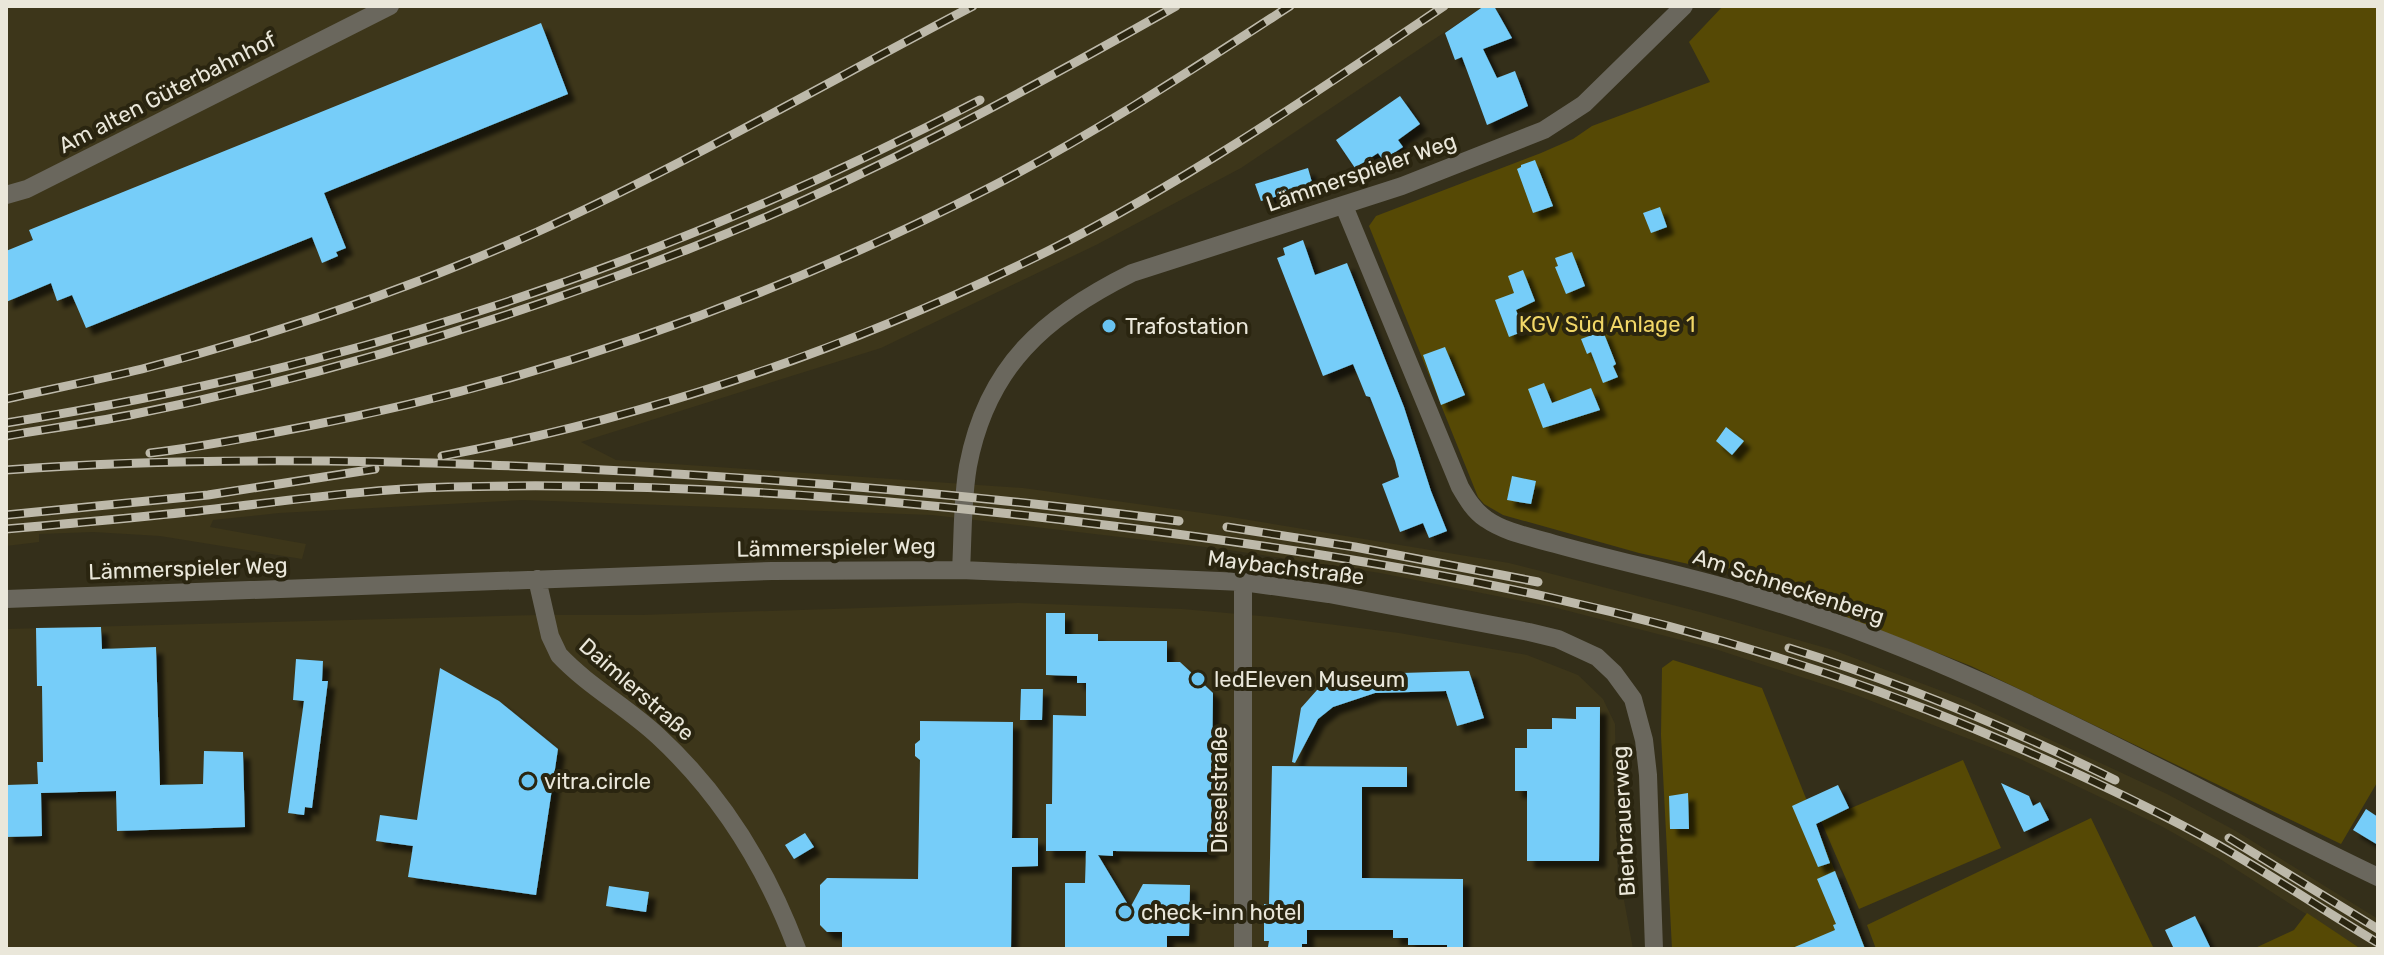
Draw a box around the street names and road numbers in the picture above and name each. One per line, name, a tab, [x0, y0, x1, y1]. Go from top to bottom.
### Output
street label: Am alten Güterbahnhof	[54, 26, 281, 159]
street label: Lämmerspieler Weg	[1262, 127, 1460, 218]
street label: Lämmerspieler Weg	[736, 532, 936, 563]
street label: Am Schneckenberg	[1690, 543, 1888, 630]
street label: Maybachstraße	[1206, 544, 1366, 591]
street label: Lämmerspieler Weg	[88, 552, 288, 585]
street label: Daimlerstraße	[574, 632, 700, 747]
street label: Dieselstraße	[1206, 726, 1233, 854]
street label: Bierbrauerweg	[1606, 745, 1641, 897]

